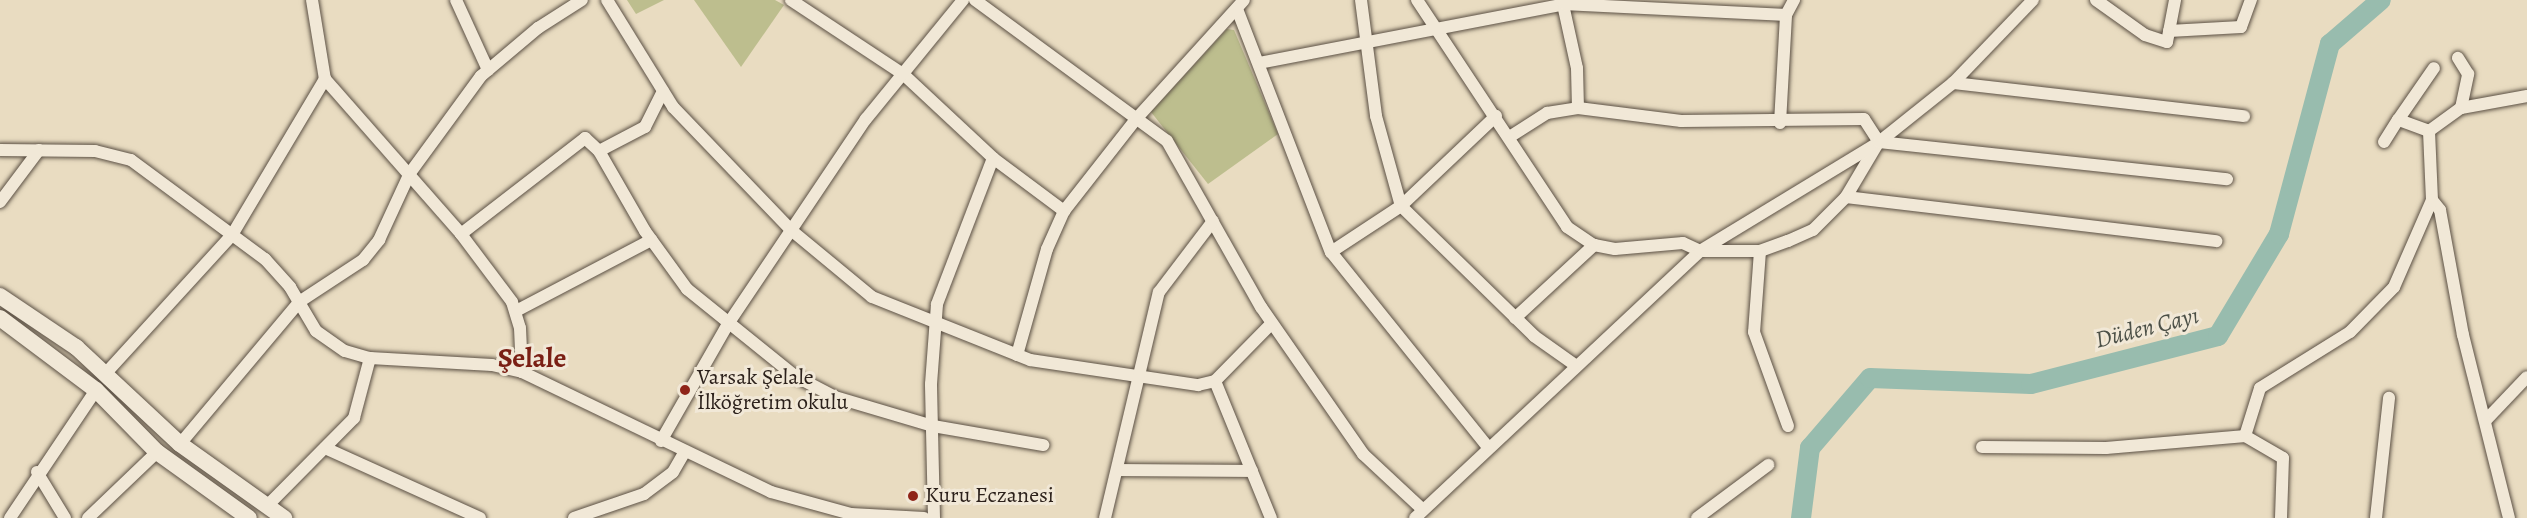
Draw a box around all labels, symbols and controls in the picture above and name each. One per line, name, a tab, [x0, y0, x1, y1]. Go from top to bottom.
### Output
water label: Düden Çayı	[2092, 301, 2202, 355]
district label: Şelale	[498, 341, 566, 375]
place label: Varsak Şelale İlköğretim okulu	[697, 364, 848, 416]
marker: Varsak Şelale İlköğretim okulu	[678, 383, 692, 397]
place label: Kuru Eczanesi	[925, 483, 1054, 509]
marker: Kuru Eczanesi	[906, 489, 920, 503]

